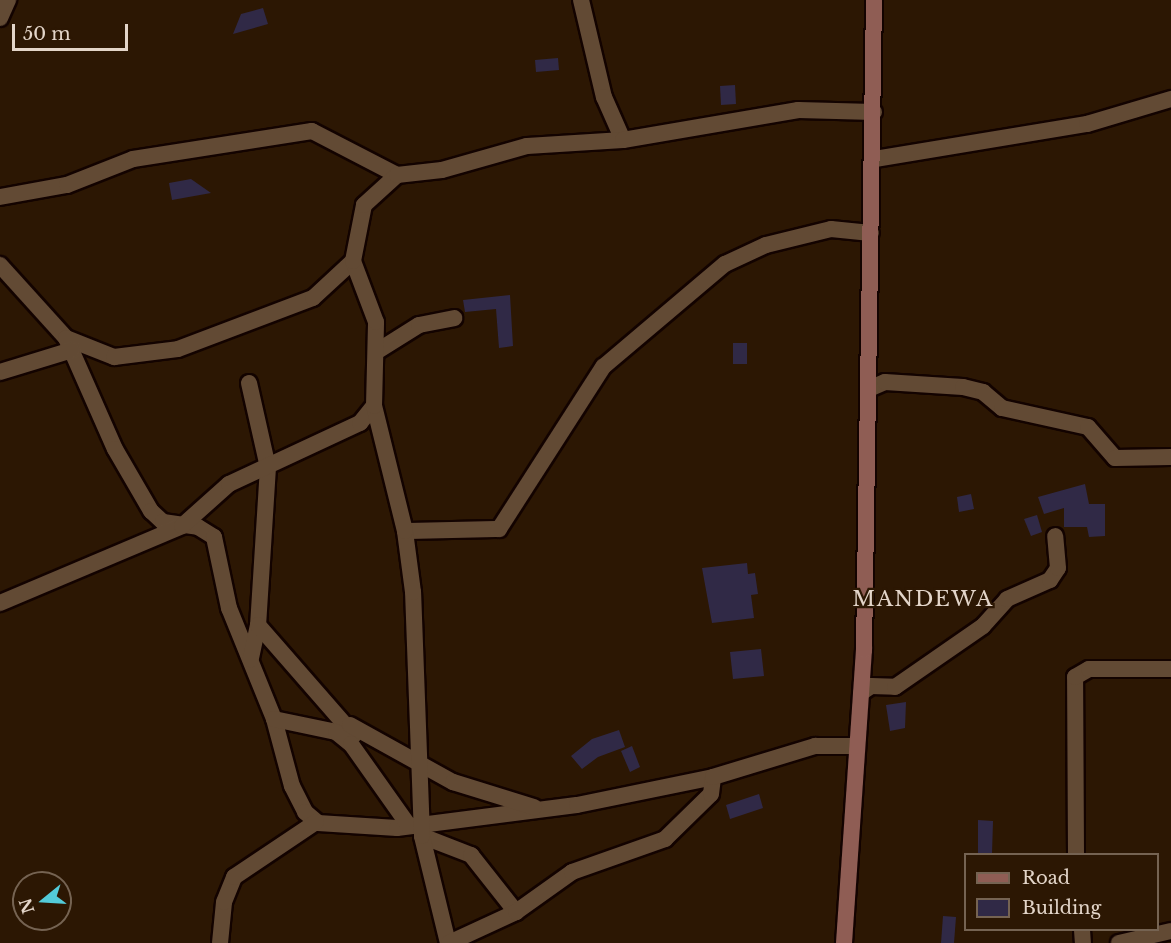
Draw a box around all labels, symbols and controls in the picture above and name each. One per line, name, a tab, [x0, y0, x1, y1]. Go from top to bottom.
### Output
scale bar	[15, 12, 130, 50]
text: 50 m	[23, 23, 71, 45]
district label: MANDEWA	[852, 586, 994, 612]
legend	[964, 853, 1159, 931]
text: Road	[1022, 867, 1070, 889]
north arrow	[12, 871, 72, 931]
text: N	[15, 896, 39, 916]
text: Building	[1022, 897, 1101, 919]

